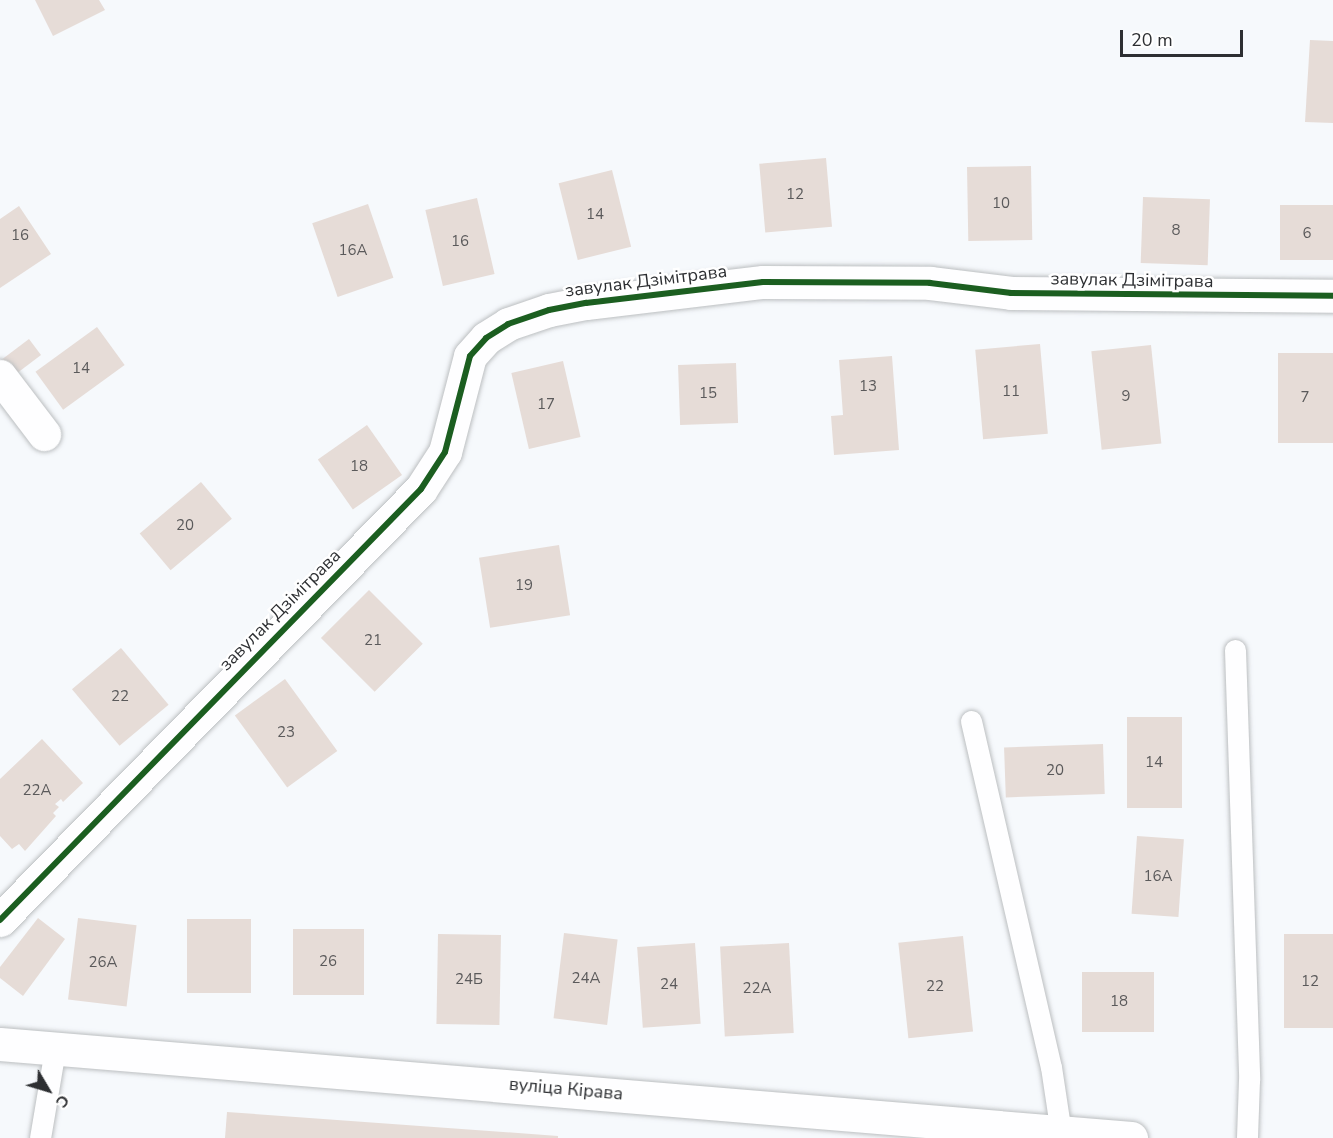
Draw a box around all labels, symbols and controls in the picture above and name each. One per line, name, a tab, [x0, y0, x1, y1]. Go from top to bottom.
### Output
scale bar	[1123, 18, 1246, 56]
text: 20 m	[1131, 28, 1173, 52]
house number: 12	[786, 186, 804, 204]
house number: 10	[992, 195, 1010, 213]
house number: 14	[586, 206, 604, 224]
house number: 8	[1172, 222, 1180, 240]
house number: 6	[1303, 225, 1311, 243]
house number: 16	[11, 227, 29, 245]
house number: 16	[451, 233, 469, 251]
house number: 16А	[339, 242, 367, 260]
street label: завулак Дзімітрава	[564, 260, 728, 302]
street label: завулак Дзімітрава	[1050, 268, 1214, 292]
house number: 14	[72, 360, 90, 378]
house number: 13	[859, 378, 877, 396]
house number: 11	[1002, 383, 1020, 401]
house number: 15	[699, 385, 717, 403]
house number: 9	[1122, 388, 1130, 406]
house number: 7	[1301, 389, 1309, 407]
house number: 17	[537, 396, 555, 414]
house number: 18	[350, 458, 368, 476]
house number: 20	[176, 517, 194, 535]
street label: завулак Дзімітрава	[215, 545, 345, 675]
house number: 19	[515, 577, 533, 595]
house number: 21	[364, 632, 382, 650]
house number: 22	[111, 688, 129, 706]
house number: 23	[277, 724, 295, 742]
house number: 14	[1145, 754, 1163, 772]
house number: 20	[1046, 762, 1064, 780]
house number: 22А	[23, 782, 51, 800]
house number: 16А	[1144, 868, 1172, 886]
house number: 26	[319, 953, 337, 971]
house number: 26А	[89, 954, 117, 972]
house number: 24А	[572, 970, 600, 988]
house number: 24Б	[455, 971, 483, 989]
house number: 12	[1301, 973, 1319, 991]
house number: 24	[660, 976, 678, 994]
house number: 22	[926, 978, 944, 996]
house number: 22А	[743, 980, 771, 998]
house number: 18	[1110, 993, 1128, 1011]
north arrow	[18, 1060, 78, 1120]
street label: вуліца Кірава	[508, 1073, 624, 1105]
text: С	[50, 1090, 74, 1112]

